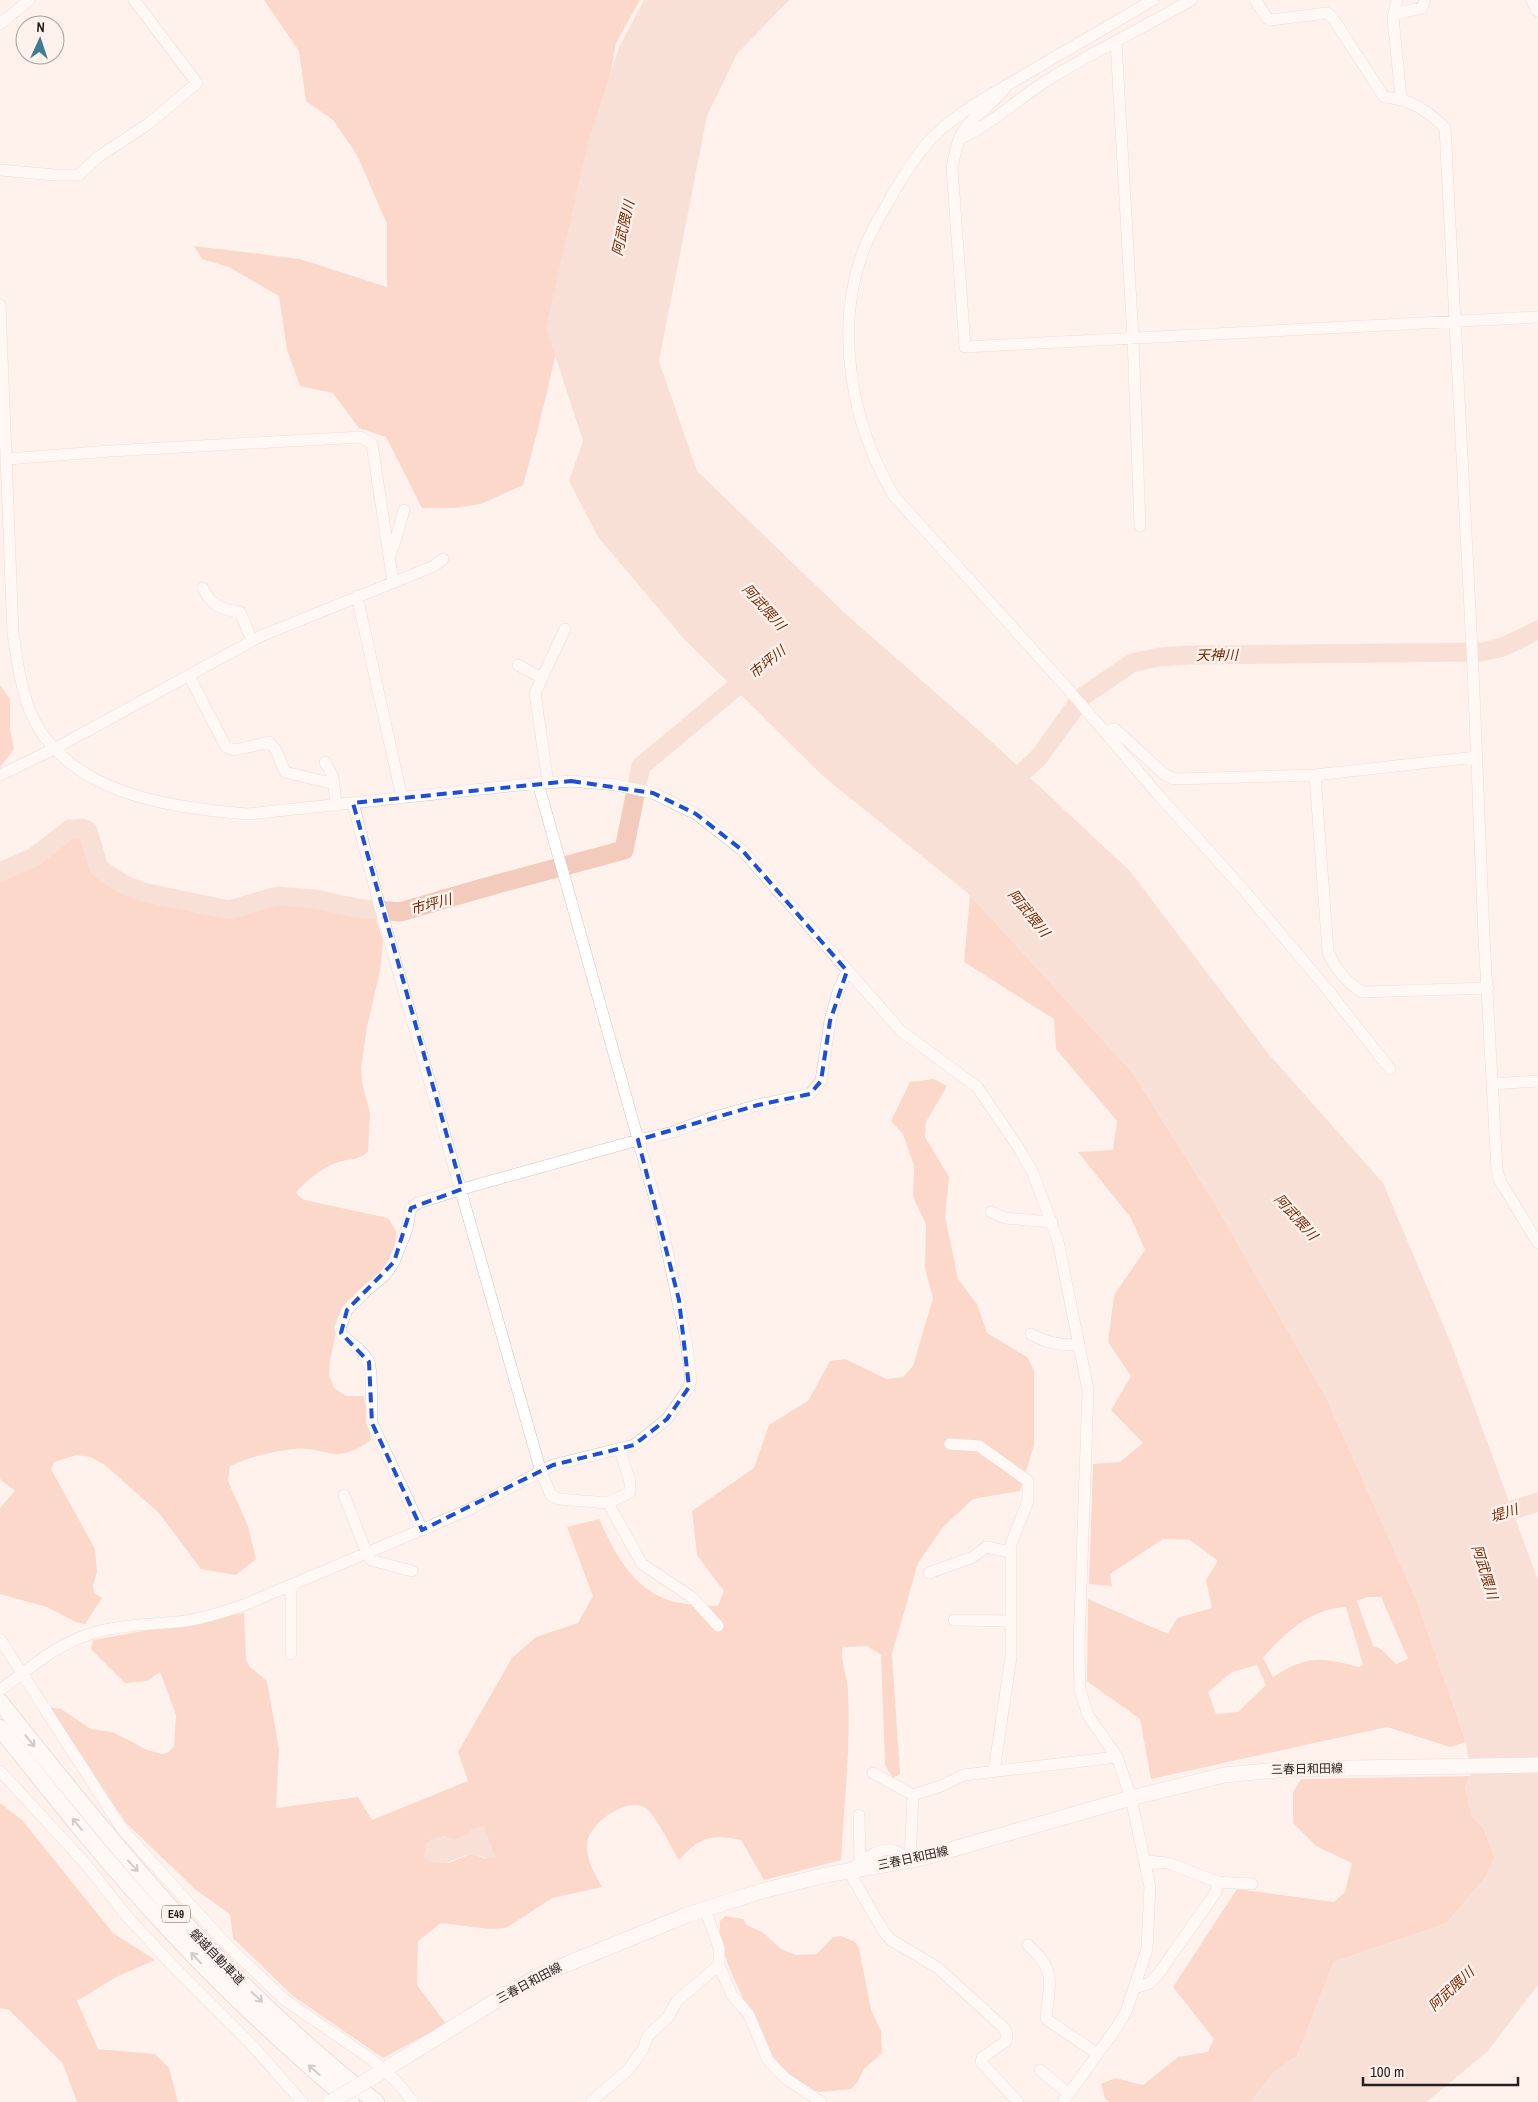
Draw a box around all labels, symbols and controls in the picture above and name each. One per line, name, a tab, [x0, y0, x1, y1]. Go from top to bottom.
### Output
north arrow	[15, 15, 65, 65]
text: N	[36, 18, 45, 36]
water label: 阿武隈川	[608, 197, 639, 257]
water label: 阿武隈川	[739, 580, 791, 635]
water label: 市坪川	[745, 641, 791, 682]
water label: 天神川	[1196, 646, 1240, 664]
water label: 阿武隈川	[1004, 886, 1055, 942]
water label: 市坪川	[408, 889, 456, 918]
water label: 阿武隈川	[1271, 1190, 1323, 1245]
water label: 堤川	[1488, 1499, 1522, 1526]
water label: 阿武隈川	[1468, 1543, 1502, 1603]
one-way arrow	[25, 1734, 36, 1747]
street label: 三春日和田線	[1271, 1760, 1343, 1778]
one-way arrow	[71, 1817, 82, 1830]
street label: 三春日和田線	[876, 1843, 950, 1873]
one-way arrow	[127, 1860, 139, 1873]
road number: E49	[162, 1906, 190, 1922]
street label: 磐越自動車道	[186, 1926, 248, 1988]
one-way arrow	[190, 1952, 202, 1964]
street label: 三春日和田線	[493, 1959, 565, 2007]
water label: 阿武隈川	[1424, 1962, 1479, 2015]
one-way arrow	[250, 1991, 263, 2003]
scale bar	[1363, 2054, 1518, 2086]
text: 100 m	[1370, 2061, 1404, 2082]
one-way arrow	[307, 2065, 320, 2076]

